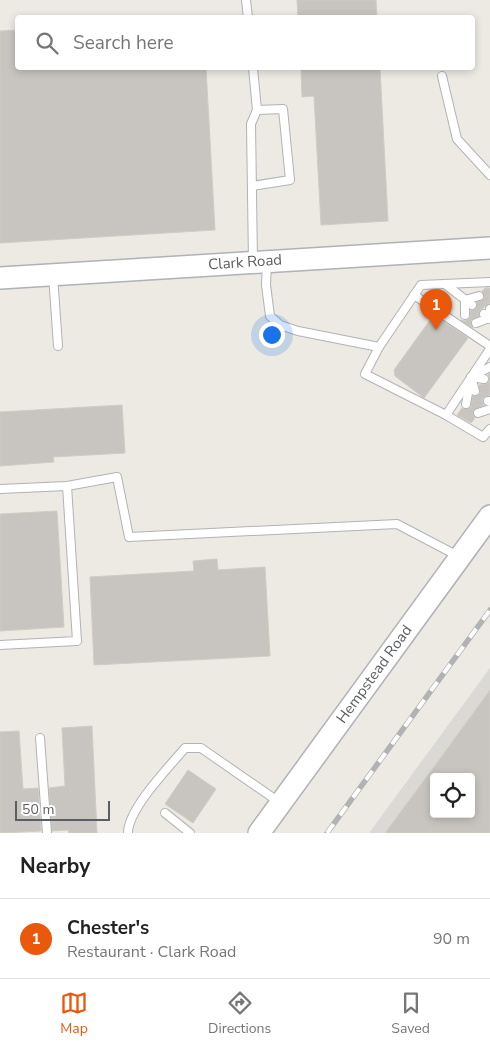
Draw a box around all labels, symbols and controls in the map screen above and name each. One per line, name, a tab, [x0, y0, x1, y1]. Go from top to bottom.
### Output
search box	[15, 15, 475, 70]
icon: search	[33, 29, 61, 57]
text: Search here	[73, 30, 174, 56]
street label: Clark Road	[207, 249, 283, 275]
pin: 1	[420, 289, 452, 330]
your location	[259, 322, 285, 348]
street label: Hempstead Road	[332, 621, 416, 727]
map controls	[430, 773, 475, 818]
button: locate	[430, 773, 475, 818]
scale bar	[15, 798, 110, 821]
text: 50 m	[22, 800, 54, 819]
text: Nearby	[20, 852, 90, 880]
text: Chester's	[67, 915, 149, 941]
text: 1	[31, 928, 41, 950]
text: 90 m	[433, 928, 470, 950]
text: Restaurant · Clark Road	[67, 941, 236, 963]
tab: Map	[60, 989, 88, 1038]
tab: Directions	[208, 989, 271, 1038]
tab: Saved	[391, 989, 430, 1038]

